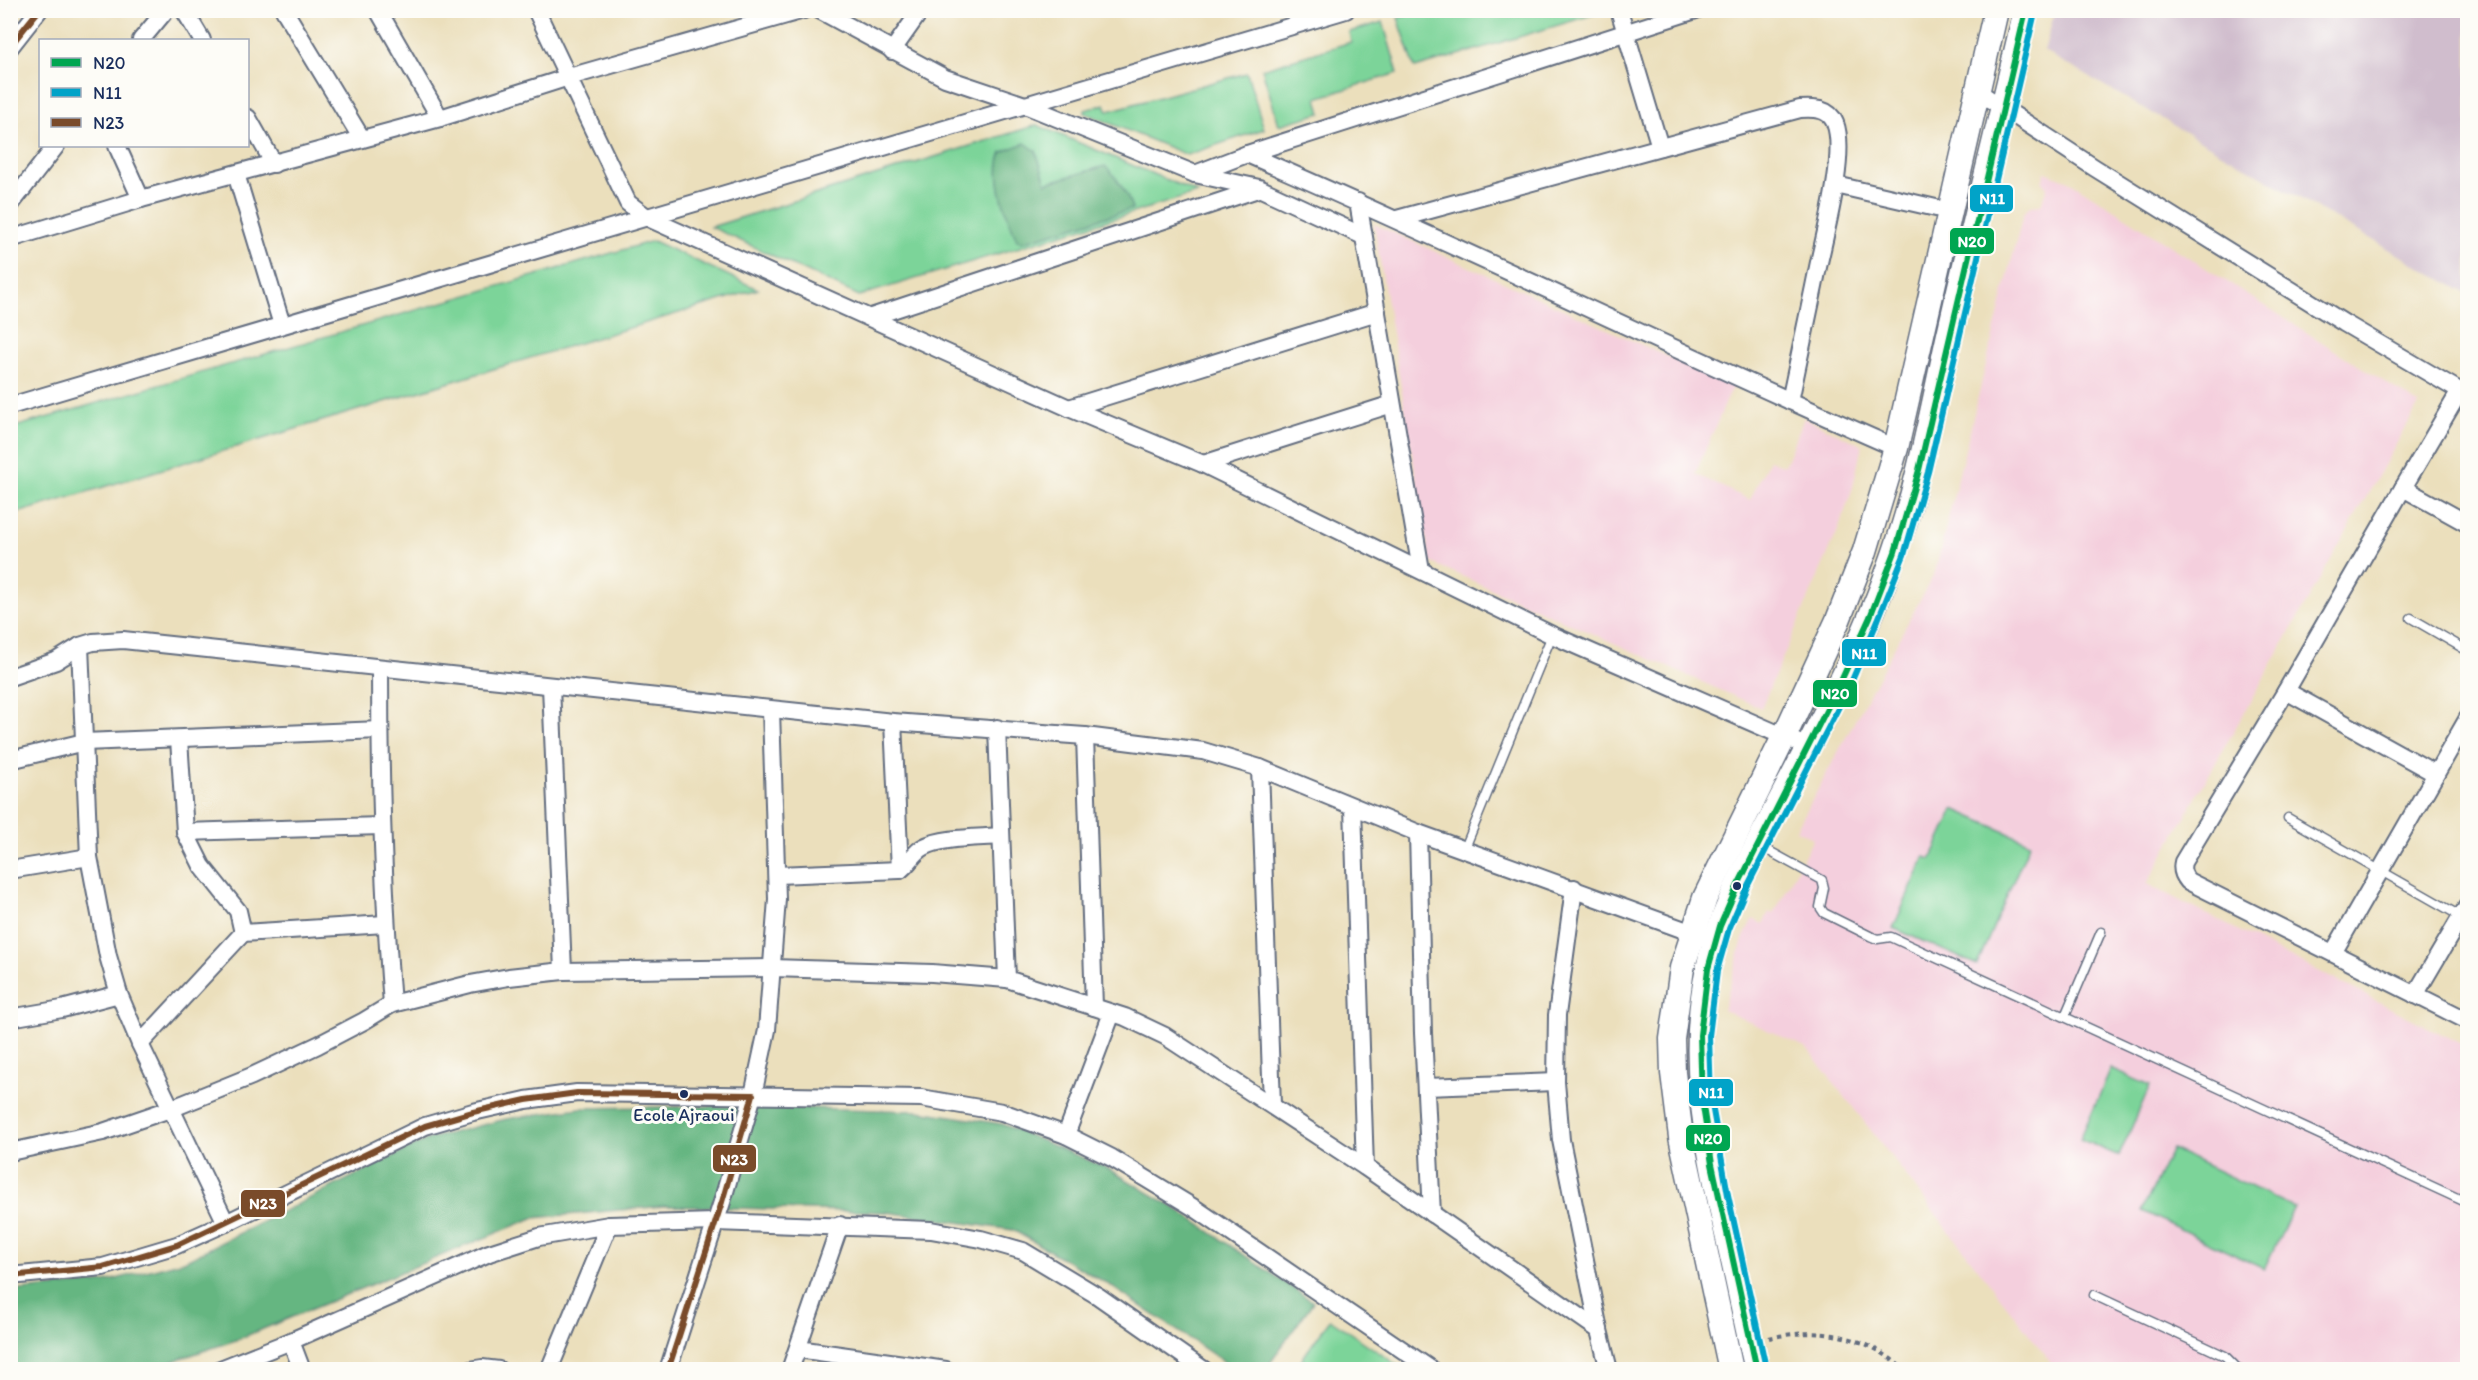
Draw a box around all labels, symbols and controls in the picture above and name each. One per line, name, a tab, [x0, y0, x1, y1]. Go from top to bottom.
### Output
legend	[39, 39, 249, 147]
text: N20	[93, 52, 126, 74]
text: N11	[93, 82, 122, 104]
text: N23	[93, 112, 125, 134]
line badge: N11	[1969, 184, 2014, 213]
text: N11	[1979, 189, 2005, 208]
line badge: N20	[1949, 227, 1995, 255]
text: N20	[1957, 232, 1987, 251]
line badge: N11	[1841, 638, 1887, 667]
text: N11	[1851, 644, 1877, 663]
line badge: N20	[1812, 679, 1858, 708]
text: N20	[1820, 684, 1850, 703]
unlabelled marker	[1731, 880, 1743, 892]
line badge: N11	[1688, 1078, 1734, 1107]
text: N11	[1698, 1083, 1724, 1102]
marker: Ecole Ajraoui	[678, 1088, 690, 1100]
place label: Ecole Ajraoui	[633, 1104, 735, 1126]
line badge: N20	[1685, 1124, 1731, 1152]
text: N20	[1693, 1129, 1723, 1148]
line badge: N23	[712, 1144, 757, 1173]
text: N23	[720, 1150, 748, 1169]
line badge: N23	[240, 1189, 286, 1218]
text: N23	[249, 1194, 277, 1213]

